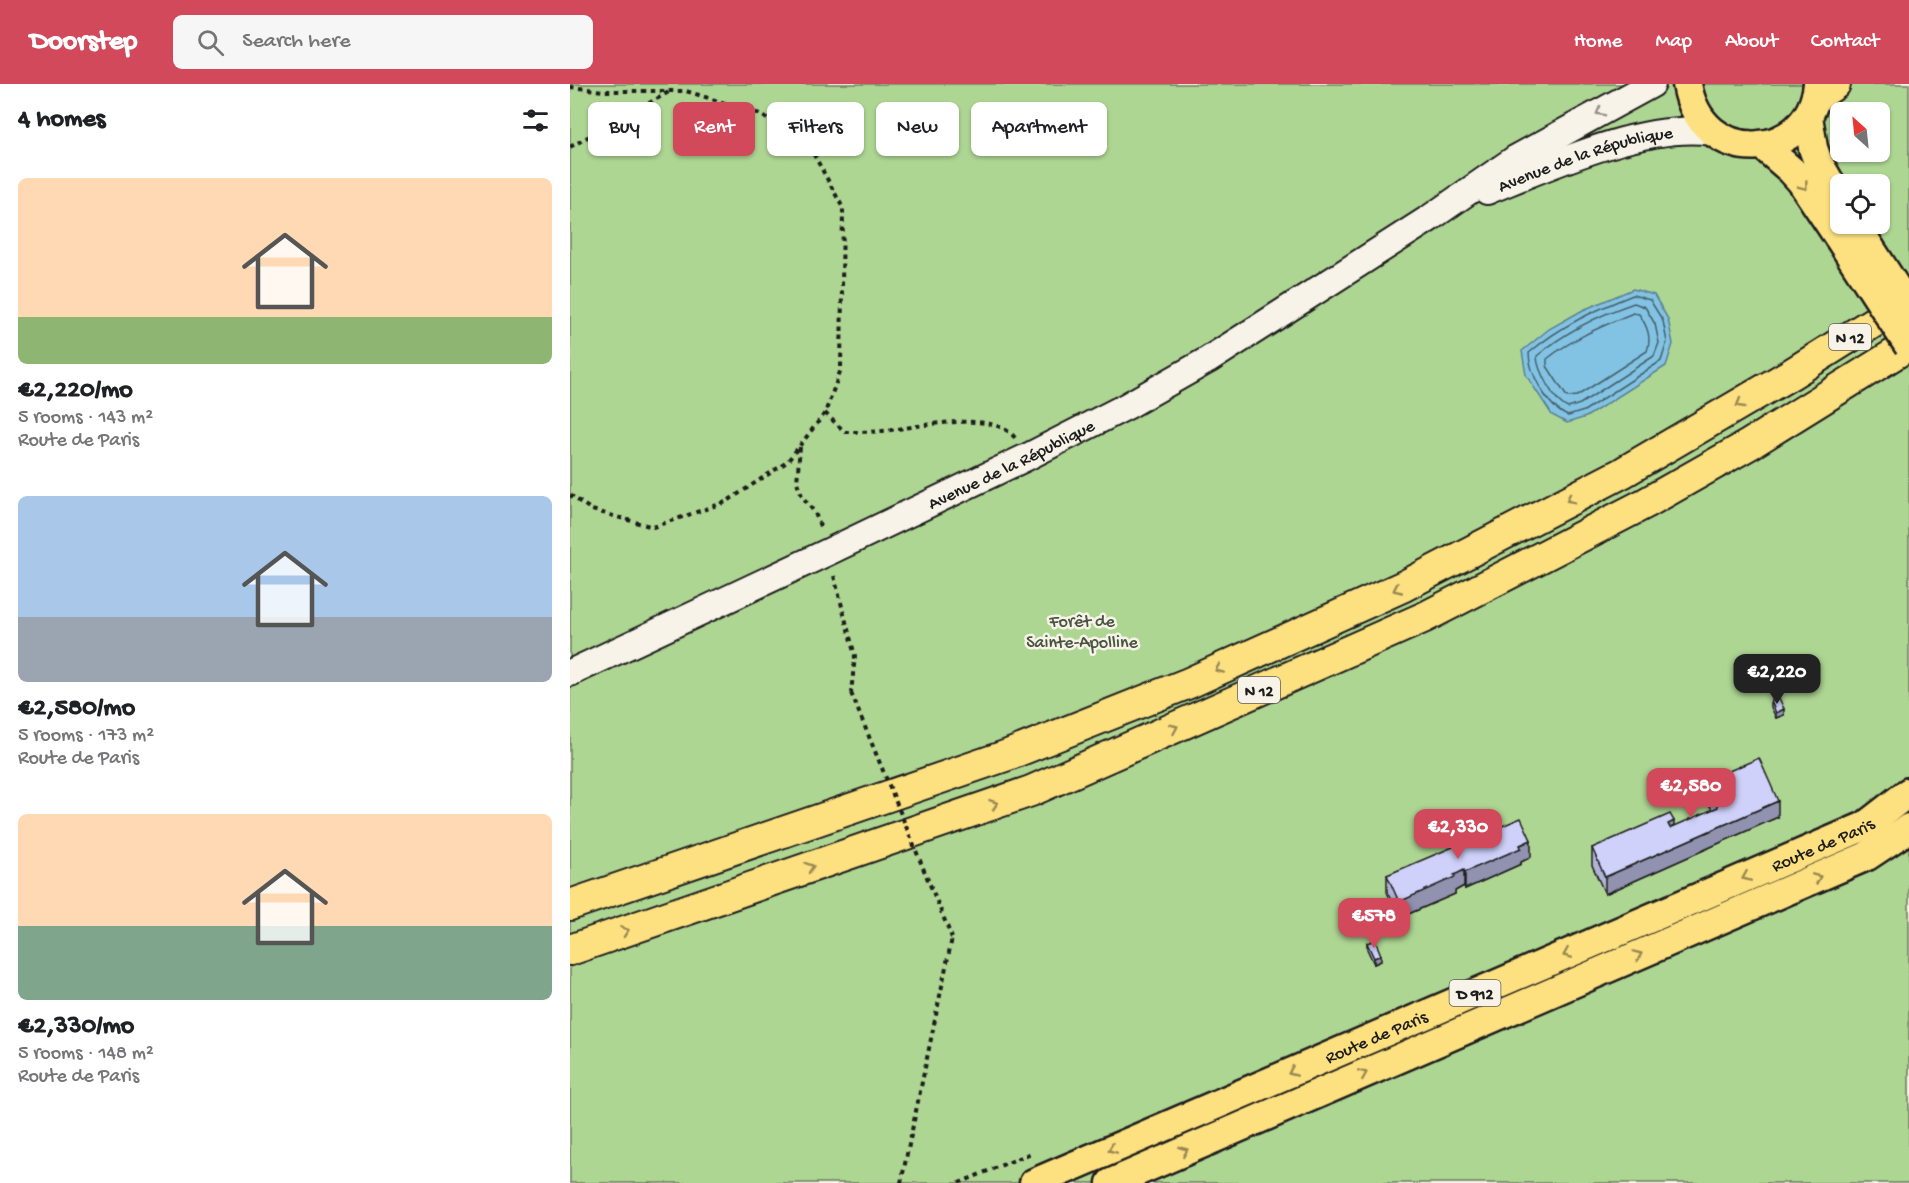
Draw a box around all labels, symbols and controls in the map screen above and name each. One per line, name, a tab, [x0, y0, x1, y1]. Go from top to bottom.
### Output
search box	[173, 15, 593, 69]
text: Doorstep	[30, 26, 137, 59]
icon: search	[194, 26, 227, 59]
text: Search here	[242, 29, 351, 55]
text: Home	[1574, 30, 1622, 55]
text: Map	[1655, 30, 1692, 55]
text: About	[1725, 30, 1778, 55]
text: Contact	[1811, 30, 1879, 55]
chip: Buy	[588, 102, 661, 156]
chip: Rent	[673, 102, 755, 156]
chip: Filters	[767, 102, 864, 156]
chip: New	[876, 102, 959, 156]
chip: Apartment	[971, 102, 1107, 156]
north arrow	[1830, 102, 1890, 162]
map controls	[1830, 102, 1890, 234]
icon: filters	[519, 104, 552, 137]
text: 4 homes	[18, 105, 105, 136]
one-way arrow	[1596, 105, 1606, 116]
street label: Avenue de la République	[1495, 123, 1675, 198]
button: locate	[1830, 174, 1890, 234]
one-way arrow	[1797, 179, 1808, 190]
icon: home	[231, 217, 339, 325]
road number: N 12	[1829, 324, 1871, 350]
text: €2,220/mo	[18, 376, 133, 407]
one-way arrow	[1736, 396, 1746, 408]
text: 5 rooms · 143 m²	[18, 407, 153, 430]
street label: Avenue de la République	[925, 416, 1099, 516]
text: Route de Paris	[18, 430, 139, 453]
one-way arrow	[1566, 492, 1577, 504]
icon: home	[231, 535, 339, 643]
one-way arrow	[1393, 581, 1404, 593]
park label: Forêt de Sainte-Apolline	[1026, 612, 1138, 654]
pin: €2,220	[1728, 654, 1826, 705]
one-way arrow	[1215, 662, 1226, 674]
text: €2,220	[1748, 662, 1806, 685]
road number: N 12	[1238, 677, 1280, 703]
text: €2,580/mo	[18, 694, 135, 725]
one-way arrow	[1167, 723, 1178, 735]
text: 5 rooms · 173 m²	[18, 725, 154, 748]
text: Route de Paris	[18, 748, 139, 771]
pin: €2,580	[1642, 768, 1740, 819]
text: €2,580	[1661, 776, 1721, 799]
one-way arrow	[988, 798, 999, 811]
pin: €2,330	[1409, 809, 1507, 860]
street label: Route de Paris	[1769, 814, 1880, 878]
text: €2,330	[1428, 817, 1488, 840]
icon: home	[231, 853, 339, 961]
one-way arrow	[804, 862, 815, 875]
one-way arrow	[1742, 870, 1753, 882]
one-way arrow	[1811, 873, 1822, 885]
pin: €578	[1338, 898, 1410, 949]
text: €578	[1352, 906, 1396, 929]
one-way arrow	[619, 925, 630, 938]
one-way arrow	[1562, 947, 1573, 959]
one-way arrow	[1632, 950, 1643, 962]
road number: D 912	[1450, 980, 1500, 1006]
street label: Route de Paris	[1323, 1007, 1432, 1070]
text: €2,330/mo	[18, 1012, 134, 1043]
text: 5 rooms · 148 m²	[18, 1043, 154, 1066]
one-way arrow	[1287, 1065, 1298, 1077]
text: Route de Paris	[18, 1066, 139, 1089]
one-way arrow	[1356, 1069, 1367, 1081]
one-way arrow	[1108, 1142, 1119, 1154]
one-way arrow	[1177, 1147, 1188, 1159]

